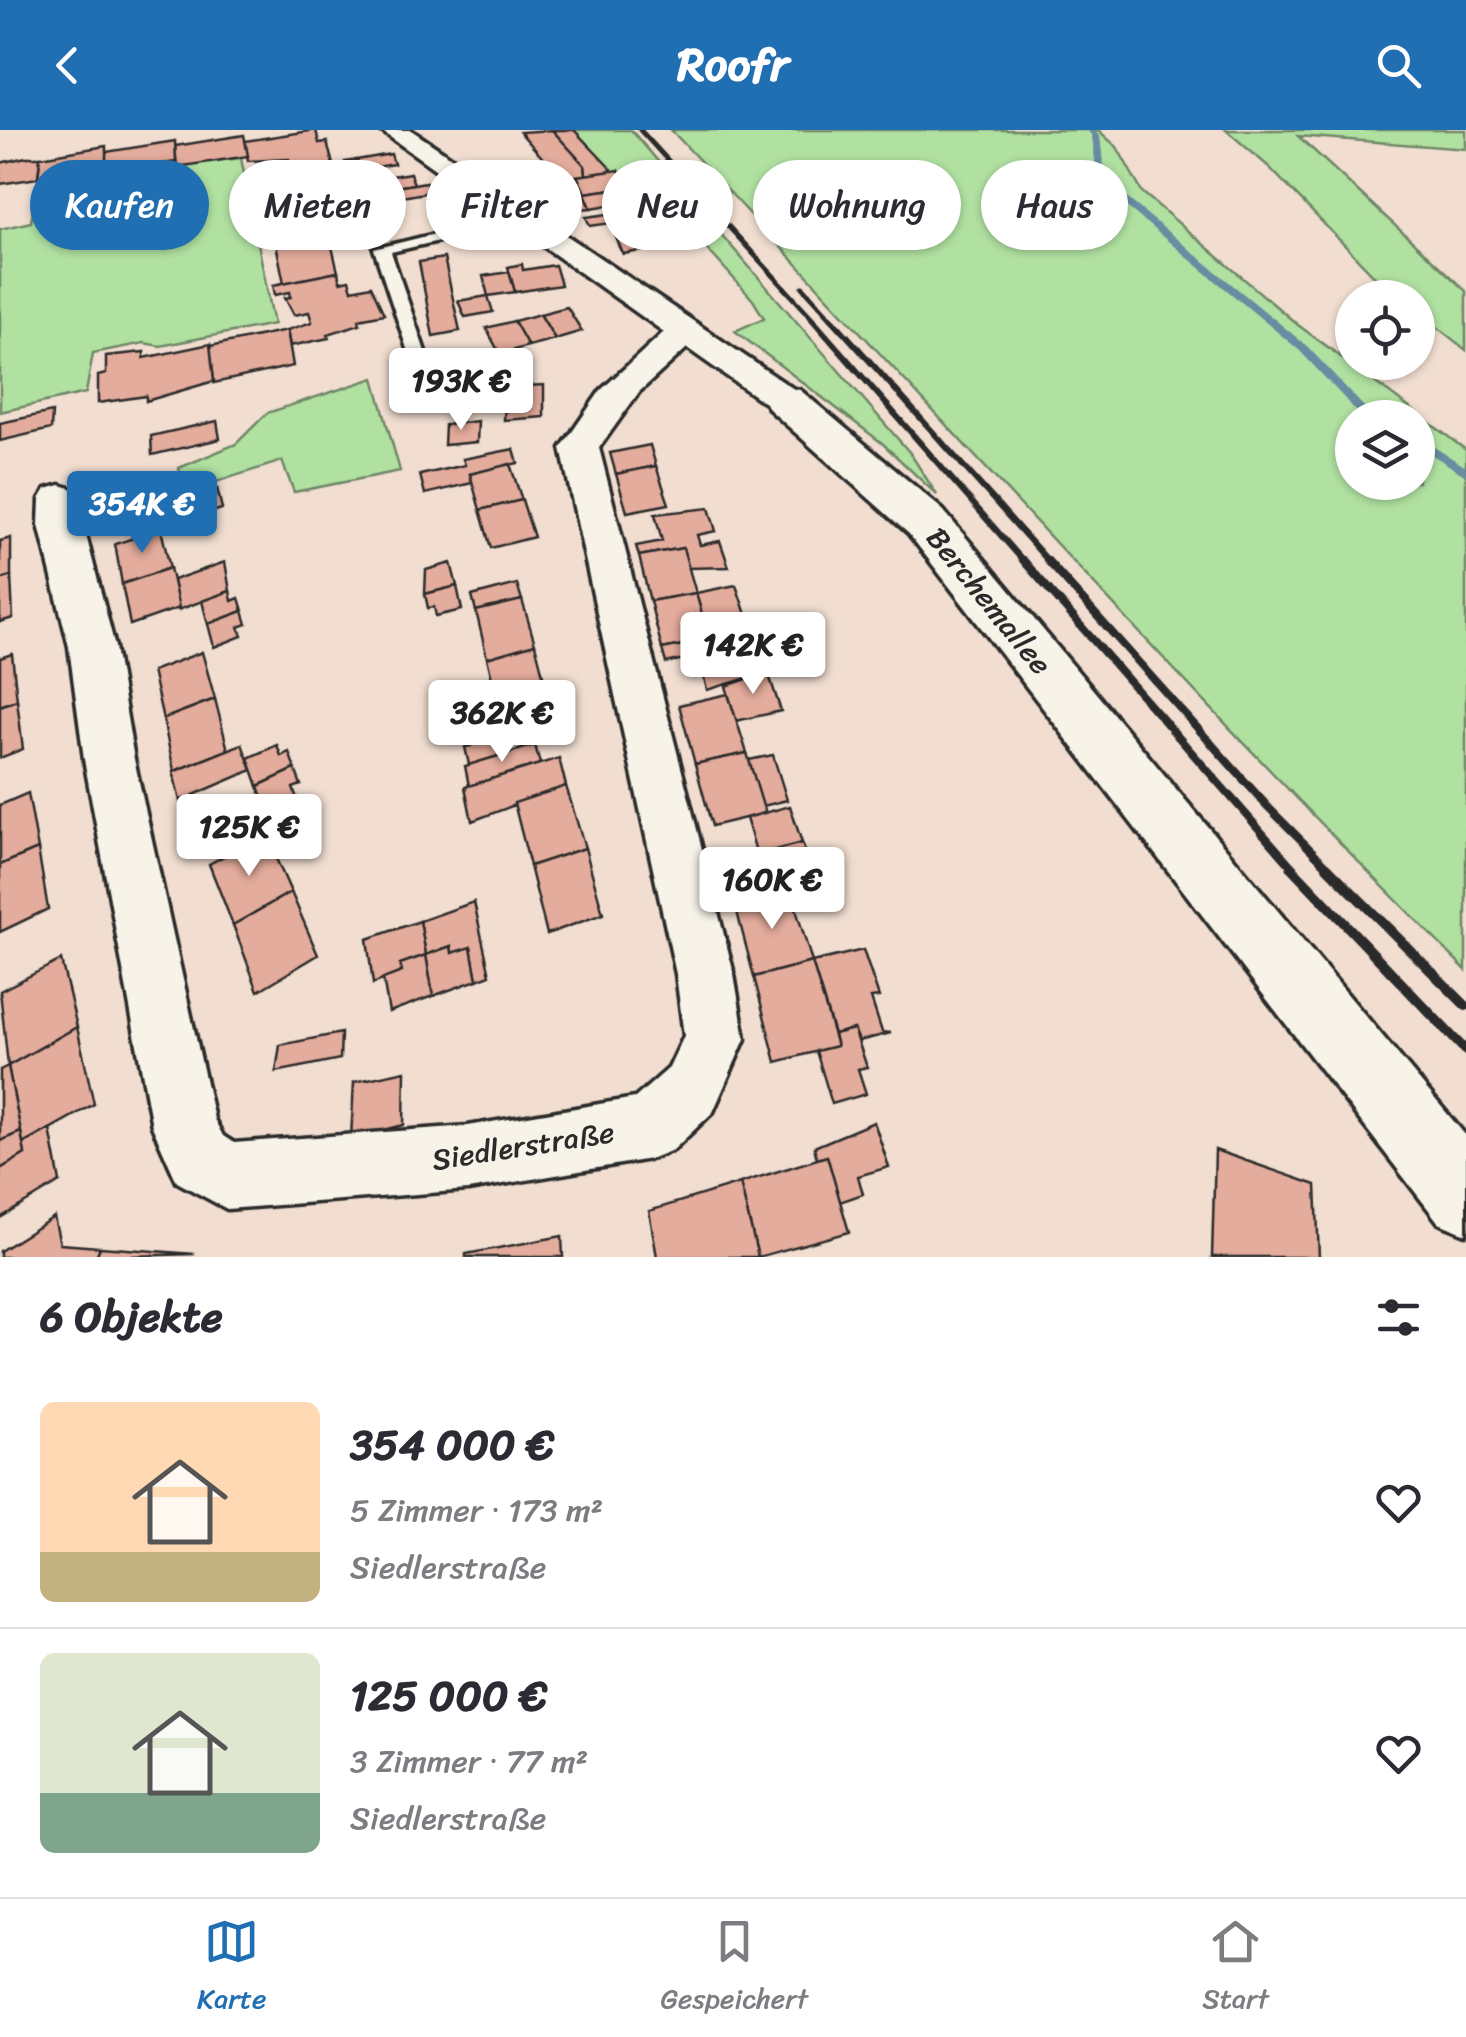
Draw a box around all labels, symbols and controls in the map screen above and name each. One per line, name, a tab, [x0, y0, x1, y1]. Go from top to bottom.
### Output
text: Roofr	[677, 25, 789, 105]
icon: back	[40, 38, 95, 93]
icon: search	[1371, 38, 1426, 93]
chip: Kaufen	[30, 160, 209, 250]
chip: Mieten	[229, 160, 406, 250]
chip: Filter	[426, 160, 582, 250]
chip: Neu	[602, 160, 733, 250]
chip: Wohnung	[753, 160, 961, 250]
chip: Haus	[981, 160, 1128, 250]
map controls	[1335, 280, 1435, 500]
button: locate	[1335, 280, 1435, 380]
pin: 193K €	[380, 348, 542, 433]
text: 193K €	[411, 352, 511, 409]
button: layers	[1335, 400, 1435, 500]
pin: 354K €	[61, 471, 223, 556]
text: 354K €	[89, 475, 195, 532]
street label: Berchemallee	[912, 515, 1066, 687]
pin: 142K €	[672, 612, 834, 697]
text: 142K €	[702, 616, 804, 673]
pin: 362K €	[421, 680, 583, 765]
text: 362K €	[450, 684, 554, 741]
pin: 125K €	[168, 794, 330, 879]
text: 125K €	[199, 798, 299, 855]
pin: 160K €	[691, 847, 853, 932]
text: 160K €	[721, 851, 823, 908]
street label: Siedlerstraße	[428, 1105, 618, 1187]
text: 6 Objekte	[40, 1280, 223, 1354]
icon: filters	[1371, 1290, 1426, 1345]
text: 354 000 €	[350, 1408, 554, 1482]
icon: home	[120, 1442, 240, 1562]
icon: heart	[1371, 1475, 1426, 1530]
text: 5 Zimmer · 173 m²	[350, 1482, 603, 1539]
text: Siedlerstraße	[350, 1539, 546, 1596]
text: 125 000 €	[350, 1659, 547, 1733]
icon: home	[120, 1693, 240, 1813]
icon: heart	[1371, 1726, 1426, 1781]
text: 3 Zimmer · 77 m²	[350, 1733, 588, 1790]
text: Siedlerstraße	[350, 1790, 546, 1847]
tab: Karte	[197, 1914, 266, 2023]
tab: Gespeichert	[661, 1914, 808, 2023]
tab: Start	[1202, 1914, 1269, 2023]

